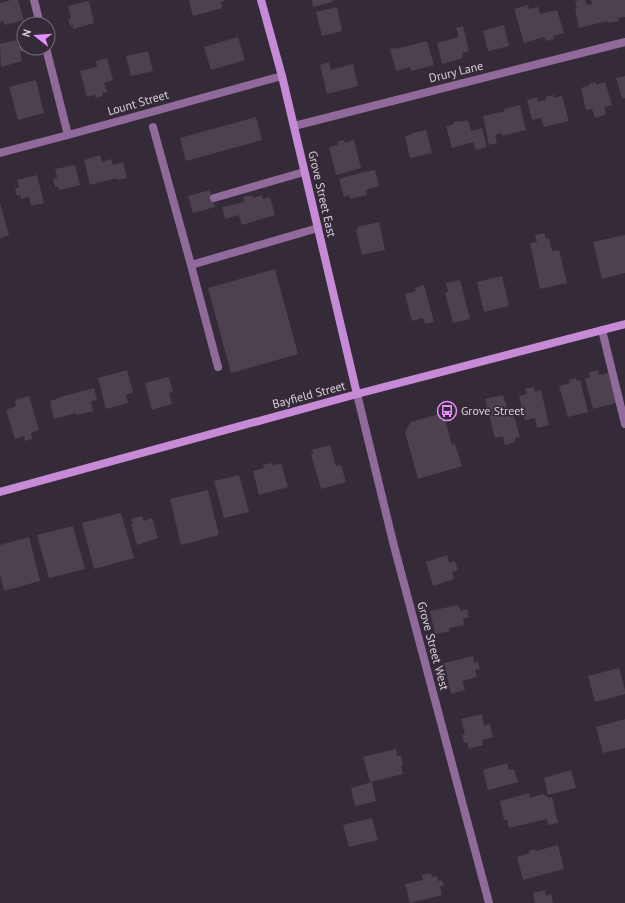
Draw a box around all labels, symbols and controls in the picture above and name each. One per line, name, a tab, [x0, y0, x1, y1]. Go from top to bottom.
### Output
north arrow	[16, 16, 56, 56]
text: N	[19, 28, 34, 39]
street label: Drury Lane	[427, 58, 485, 85]
street label: Lount Street	[106, 87, 170, 118]
street label: Grove Street East	[305, 149, 340, 238]
street label: Bayfield Street	[271, 378, 347, 411]
bus stop icon: Grove Street	[436, 400, 458, 422]
place label: Grove Street	[461, 403, 524, 418]
street label: Grove Street West	[414, 600, 452, 692]

